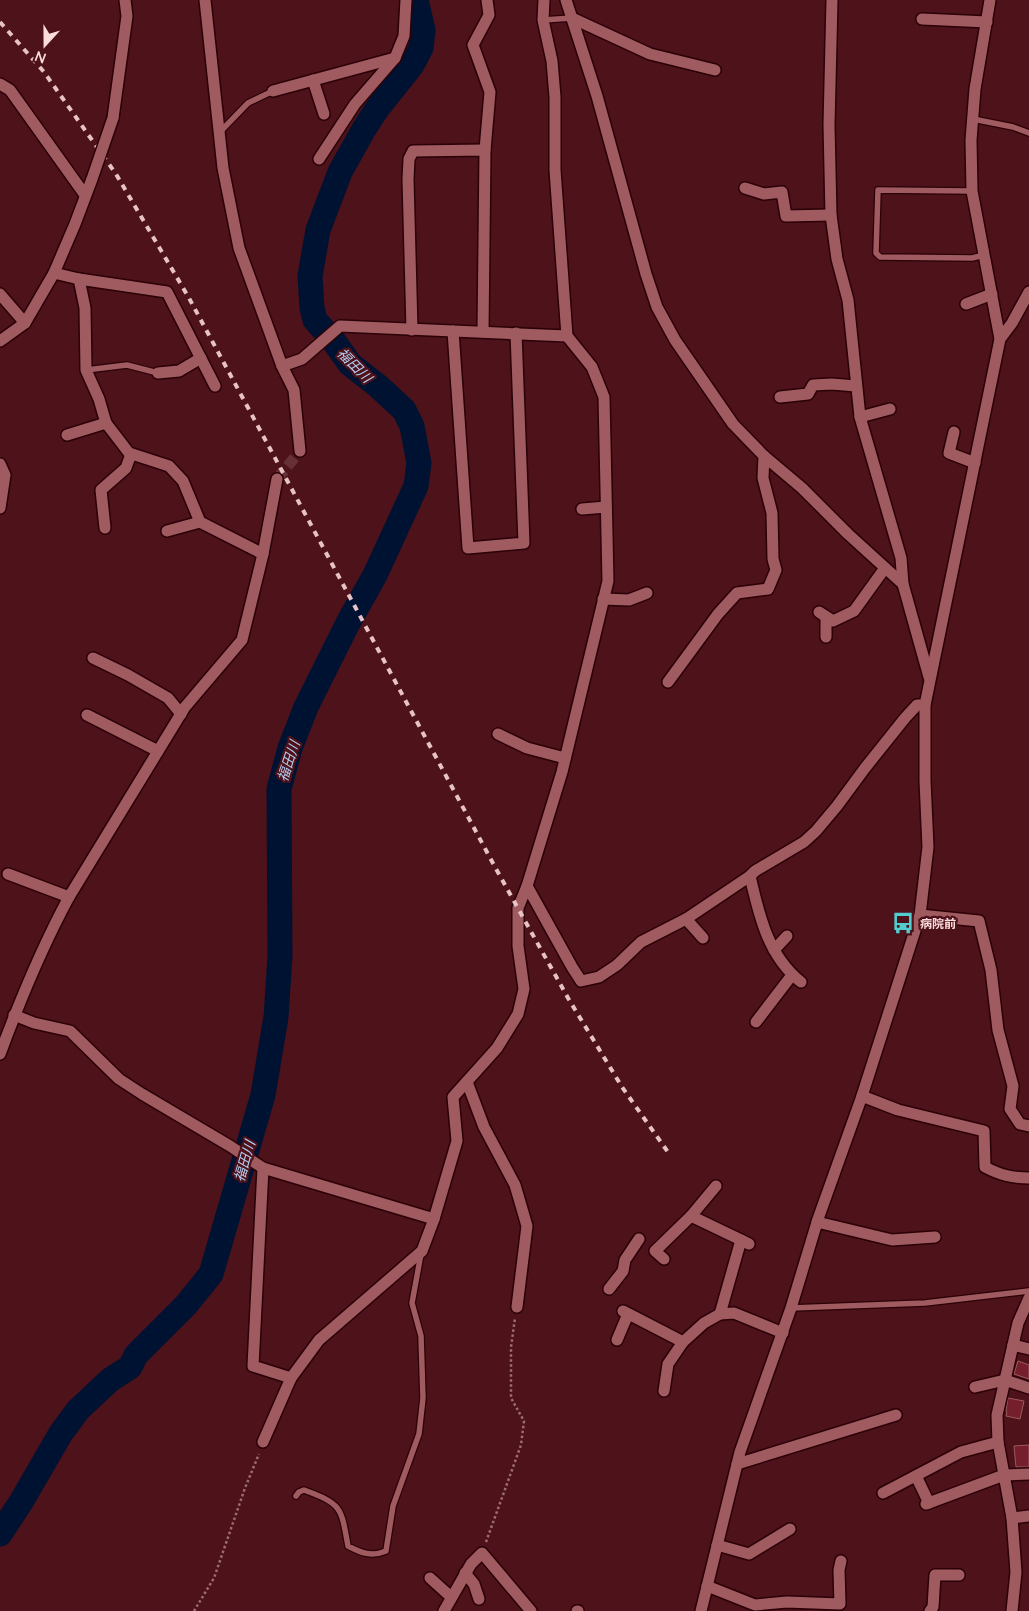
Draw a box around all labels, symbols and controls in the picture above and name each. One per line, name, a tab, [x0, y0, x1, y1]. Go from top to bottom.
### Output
north arrow	[20, 20, 70, 70]
text: N	[32, 48, 48, 67]
water label: 福田川	[334, 344, 377, 387]
water label: 福田川	[273, 736, 303, 784]
bus stop icon: 病院前	[890, 910, 916, 936]
place label: 病院前	[920, 916, 956, 931]
water label: 福田川	[230, 1137, 259, 1184]

